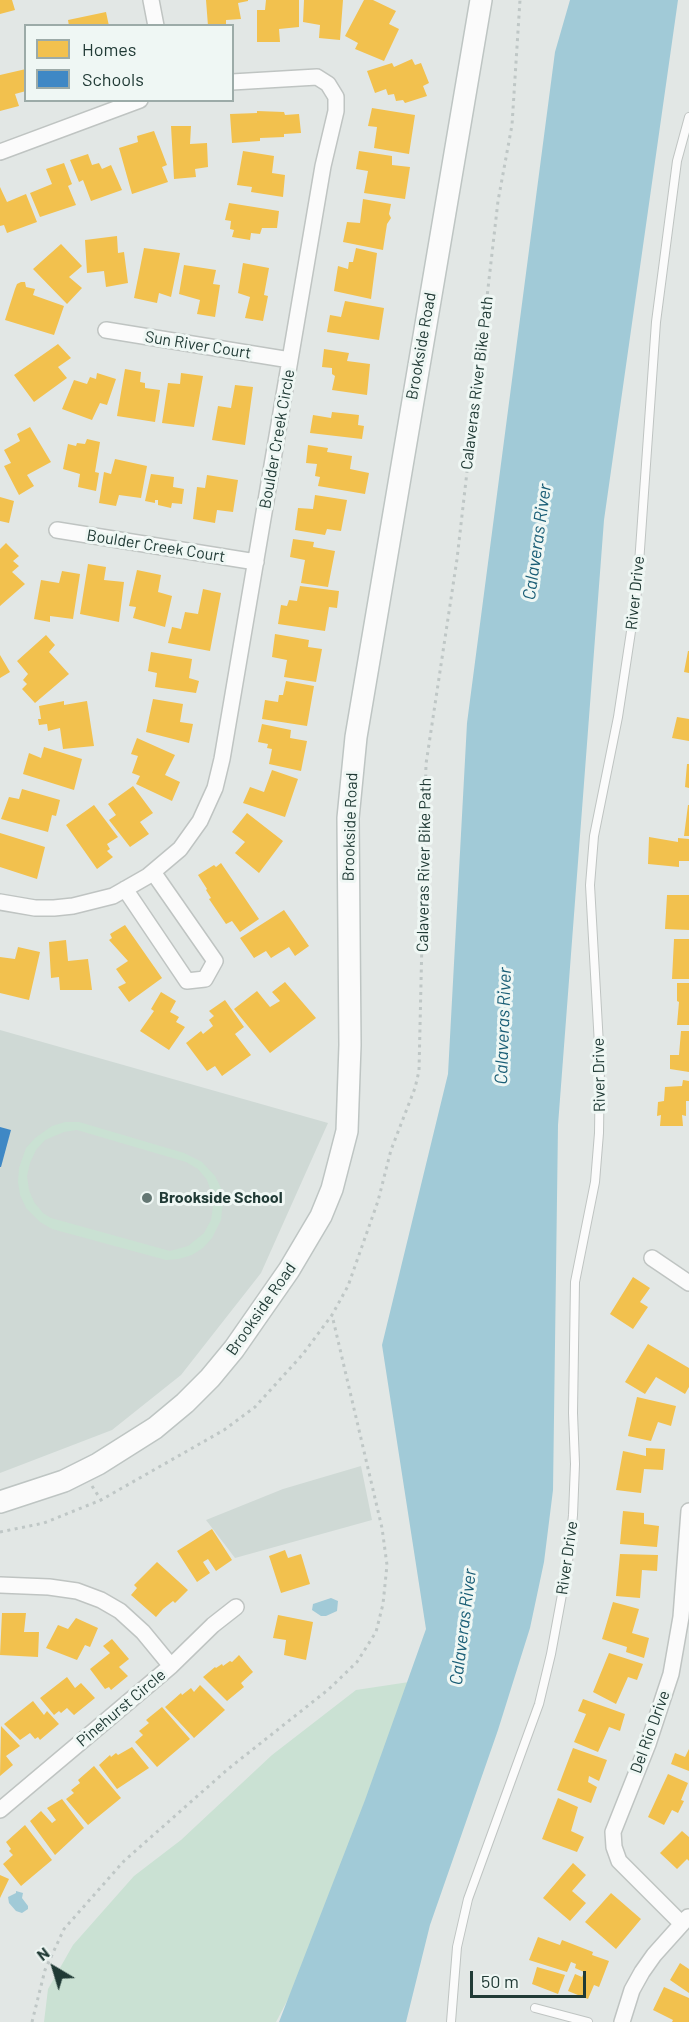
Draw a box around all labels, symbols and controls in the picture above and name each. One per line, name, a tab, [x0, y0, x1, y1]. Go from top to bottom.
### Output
legend	[24, 24, 234, 102]
text: Homes	[82, 38, 136, 60]
text: Schools	[82, 68, 144, 90]
street label: Brookside Road	[402, 291, 440, 401]
street label: Calaveras River Bike Path	[457, 295, 497, 471]
street label: Sun River Court	[143, 327, 253, 363]
street label: Boulder Creek Circle	[255, 368, 299, 510]
water label: Calaveras River	[518, 482, 556, 602]
street label: Boulder Creek Court	[85, 526, 227, 566]
street label: River Drive	[622, 555, 648, 631]
street label: Brookside Road	[339, 772, 361, 882]
street label: Calaveras River Bike Path	[413, 778, 435, 952]
water label: Calaveras River	[490, 967, 516, 1085]
street label: River Drive	[589, 1038, 609, 1112]
place label: Brookside School	[159, 1188, 283, 1208]
marker: Brookside School	[140, 1191, 154, 1205]
street label: Brookside Road	[222, 1259, 300, 1359]
street label: River Drive	[552, 1520, 582, 1596]
water label: Calaveras River	[445, 1568, 481, 1686]
street label: Pinehurst Circle	[73, 1665, 169, 1751]
street label: Del Rio Drive	[626, 1688, 674, 1776]
north arrow	[24, 1938, 84, 1998]
text: N	[33, 1943, 53, 1964]
scale bar	[473, 1959, 588, 1997]
text: 50 m	[481, 1970, 519, 1992]

